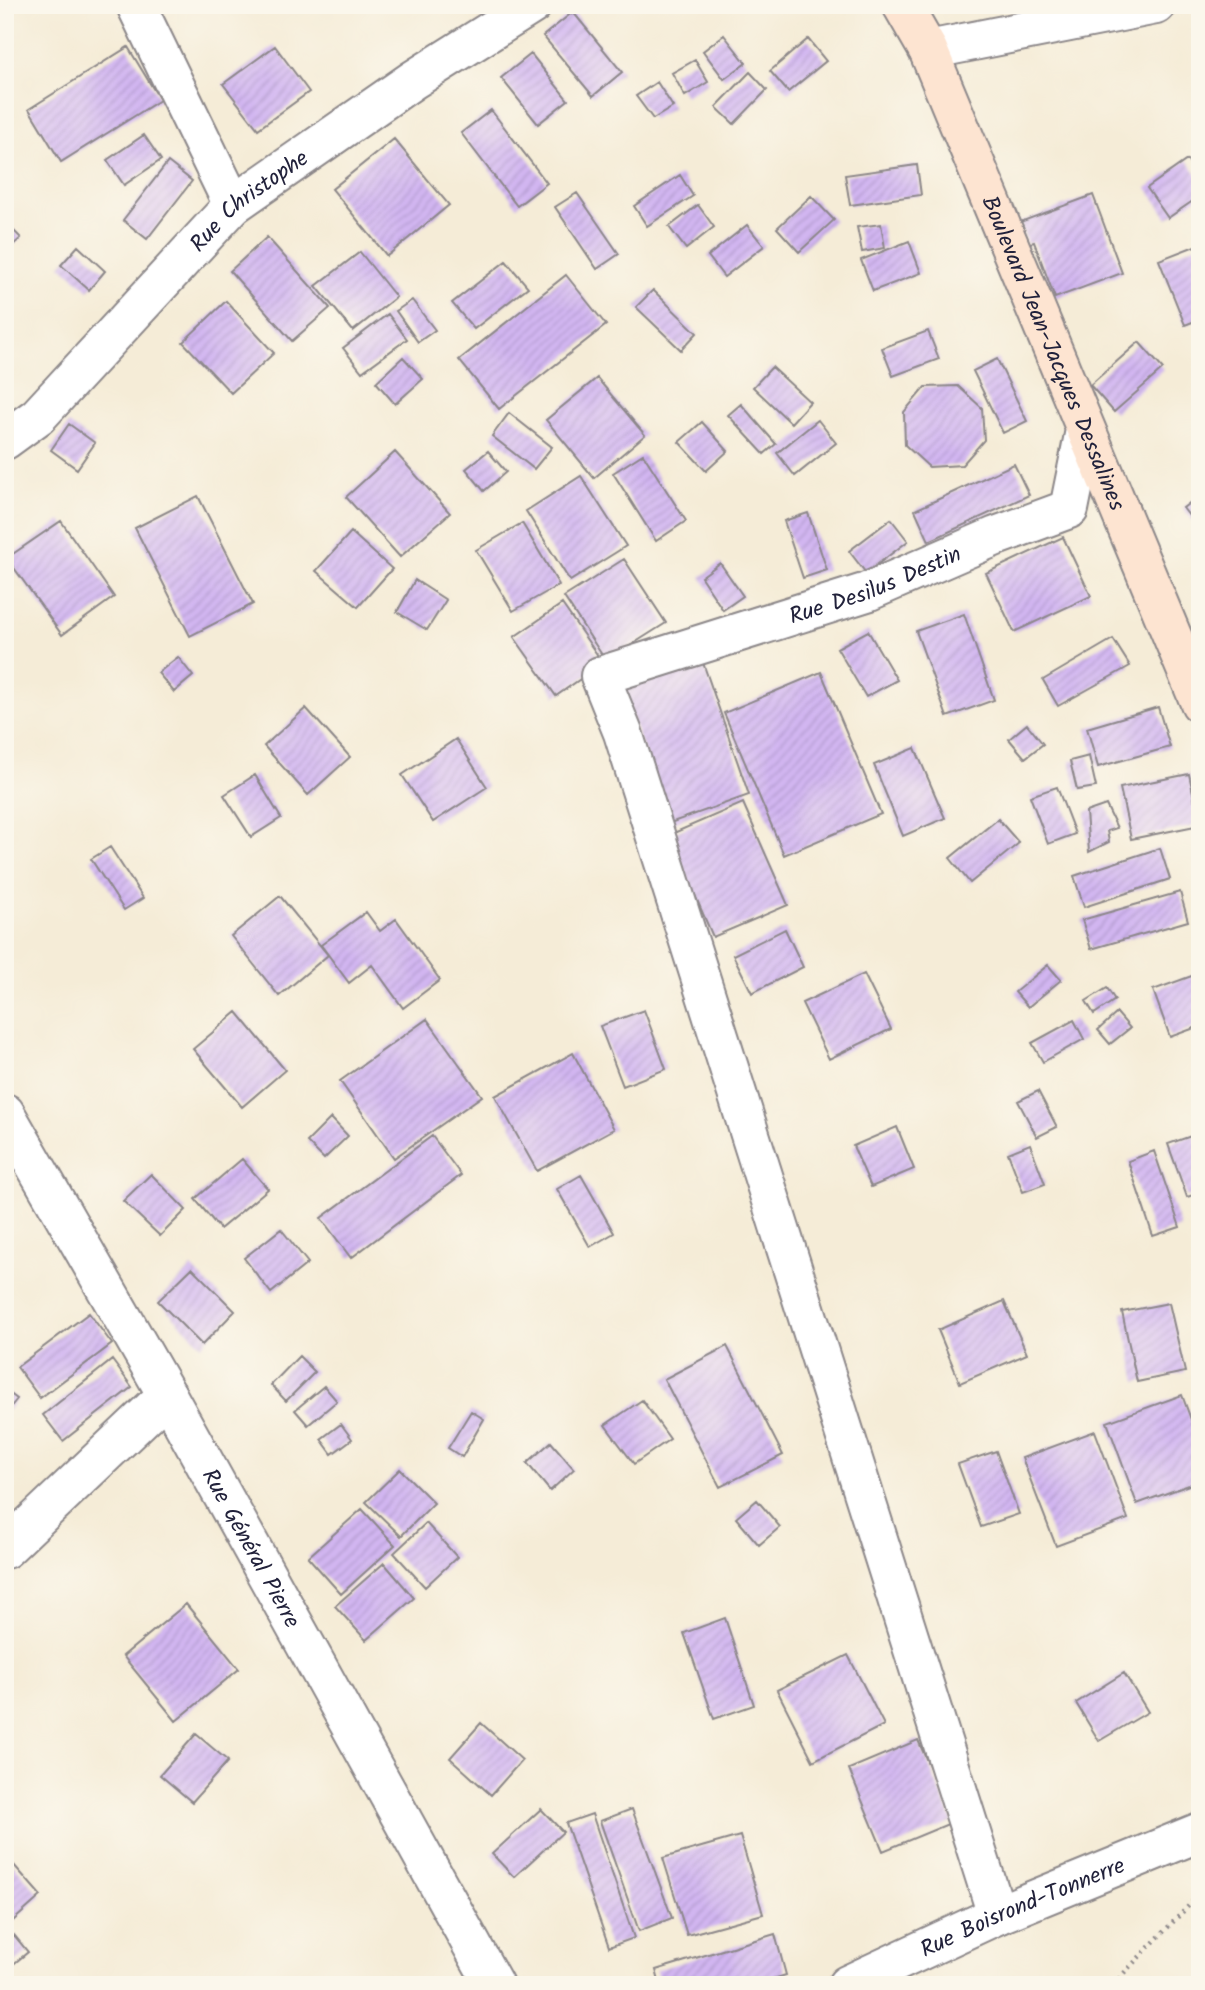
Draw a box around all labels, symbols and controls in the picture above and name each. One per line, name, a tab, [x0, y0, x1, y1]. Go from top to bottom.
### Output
street label: Rue Christophe	[182, 142, 317, 261]
street label: Boulevard Jean-Jacques Dessalines	[971, 191, 1134, 517]
street label: Rue Desilus Destin	[785, 537, 968, 635]
street label: Rue Général Pierre	[191, 1462, 309, 1635]
street label: Rue Boisrond-Tonnerre	[915, 1849, 1131, 1968]

